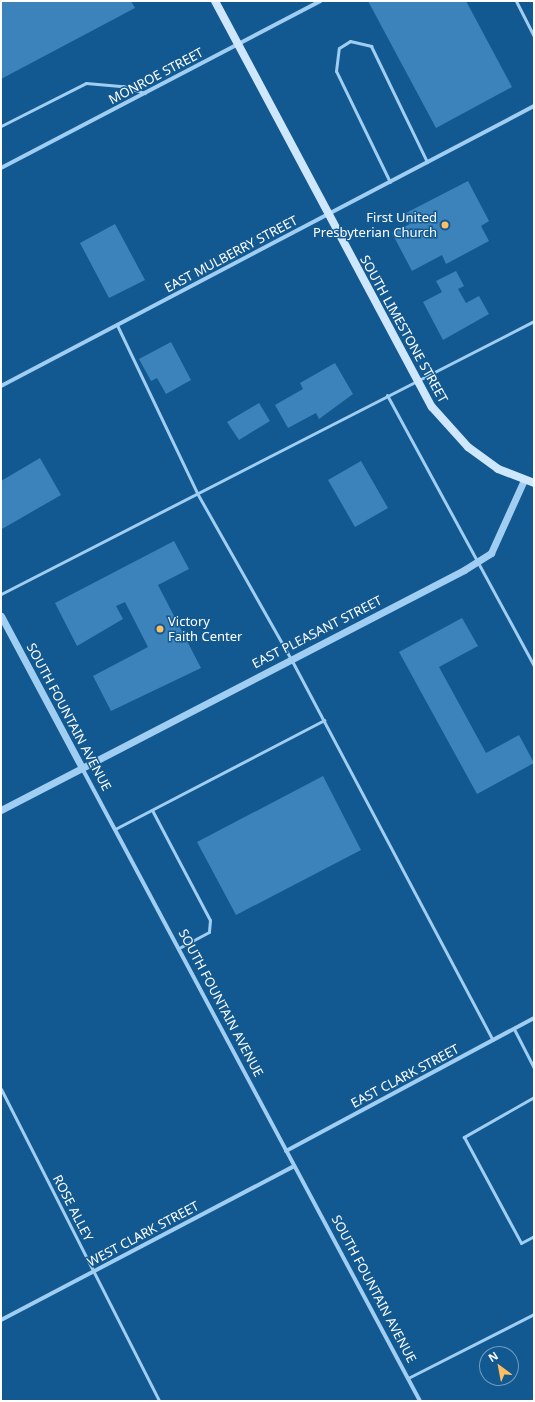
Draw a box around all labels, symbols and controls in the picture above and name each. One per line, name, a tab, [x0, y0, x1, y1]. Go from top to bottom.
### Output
street label: MONROE STREET	[106, 45, 206, 107]
place label: First United Presbyterian Church	[313, 210, 437, 241]
street label: EAST MULBERRY STREET	[162, 212, 300, 296]
marker: First United Presbyterian Church	[440, 220, 450, 230]
street label: SOUTH LIMESTONE STREET	[357, 253, 451, 405]
street label: EAST PLEASANT STREET	[250, 592, 384, 672]
place label: Victory Faith Center	[168, 614, 242, 645]
marker: Victory Faith Center	[155, 624, 165, 634]
street label: SOUTH FOUNTAIN AVENUE	[23, 640, 115, 794]
street label: SOUTH FOUNTAIN AVENUE	[175, 926, 267, 1080]
street label: EAST CLARK STREET	[348, 1041, 462, 1111]
street label: ROSE ALLEY	[50, 1172, 96, 1244]
street label: WEST CLARK STREET	[85, 1198, 201, 1270]
street label: SOUTH FOUNTAIN AVENUE	[328, 1212, 420, 1366]
north arrow	[479, 1346, 519, 1386]
text: N	[485, 1348, 501, 1365]

